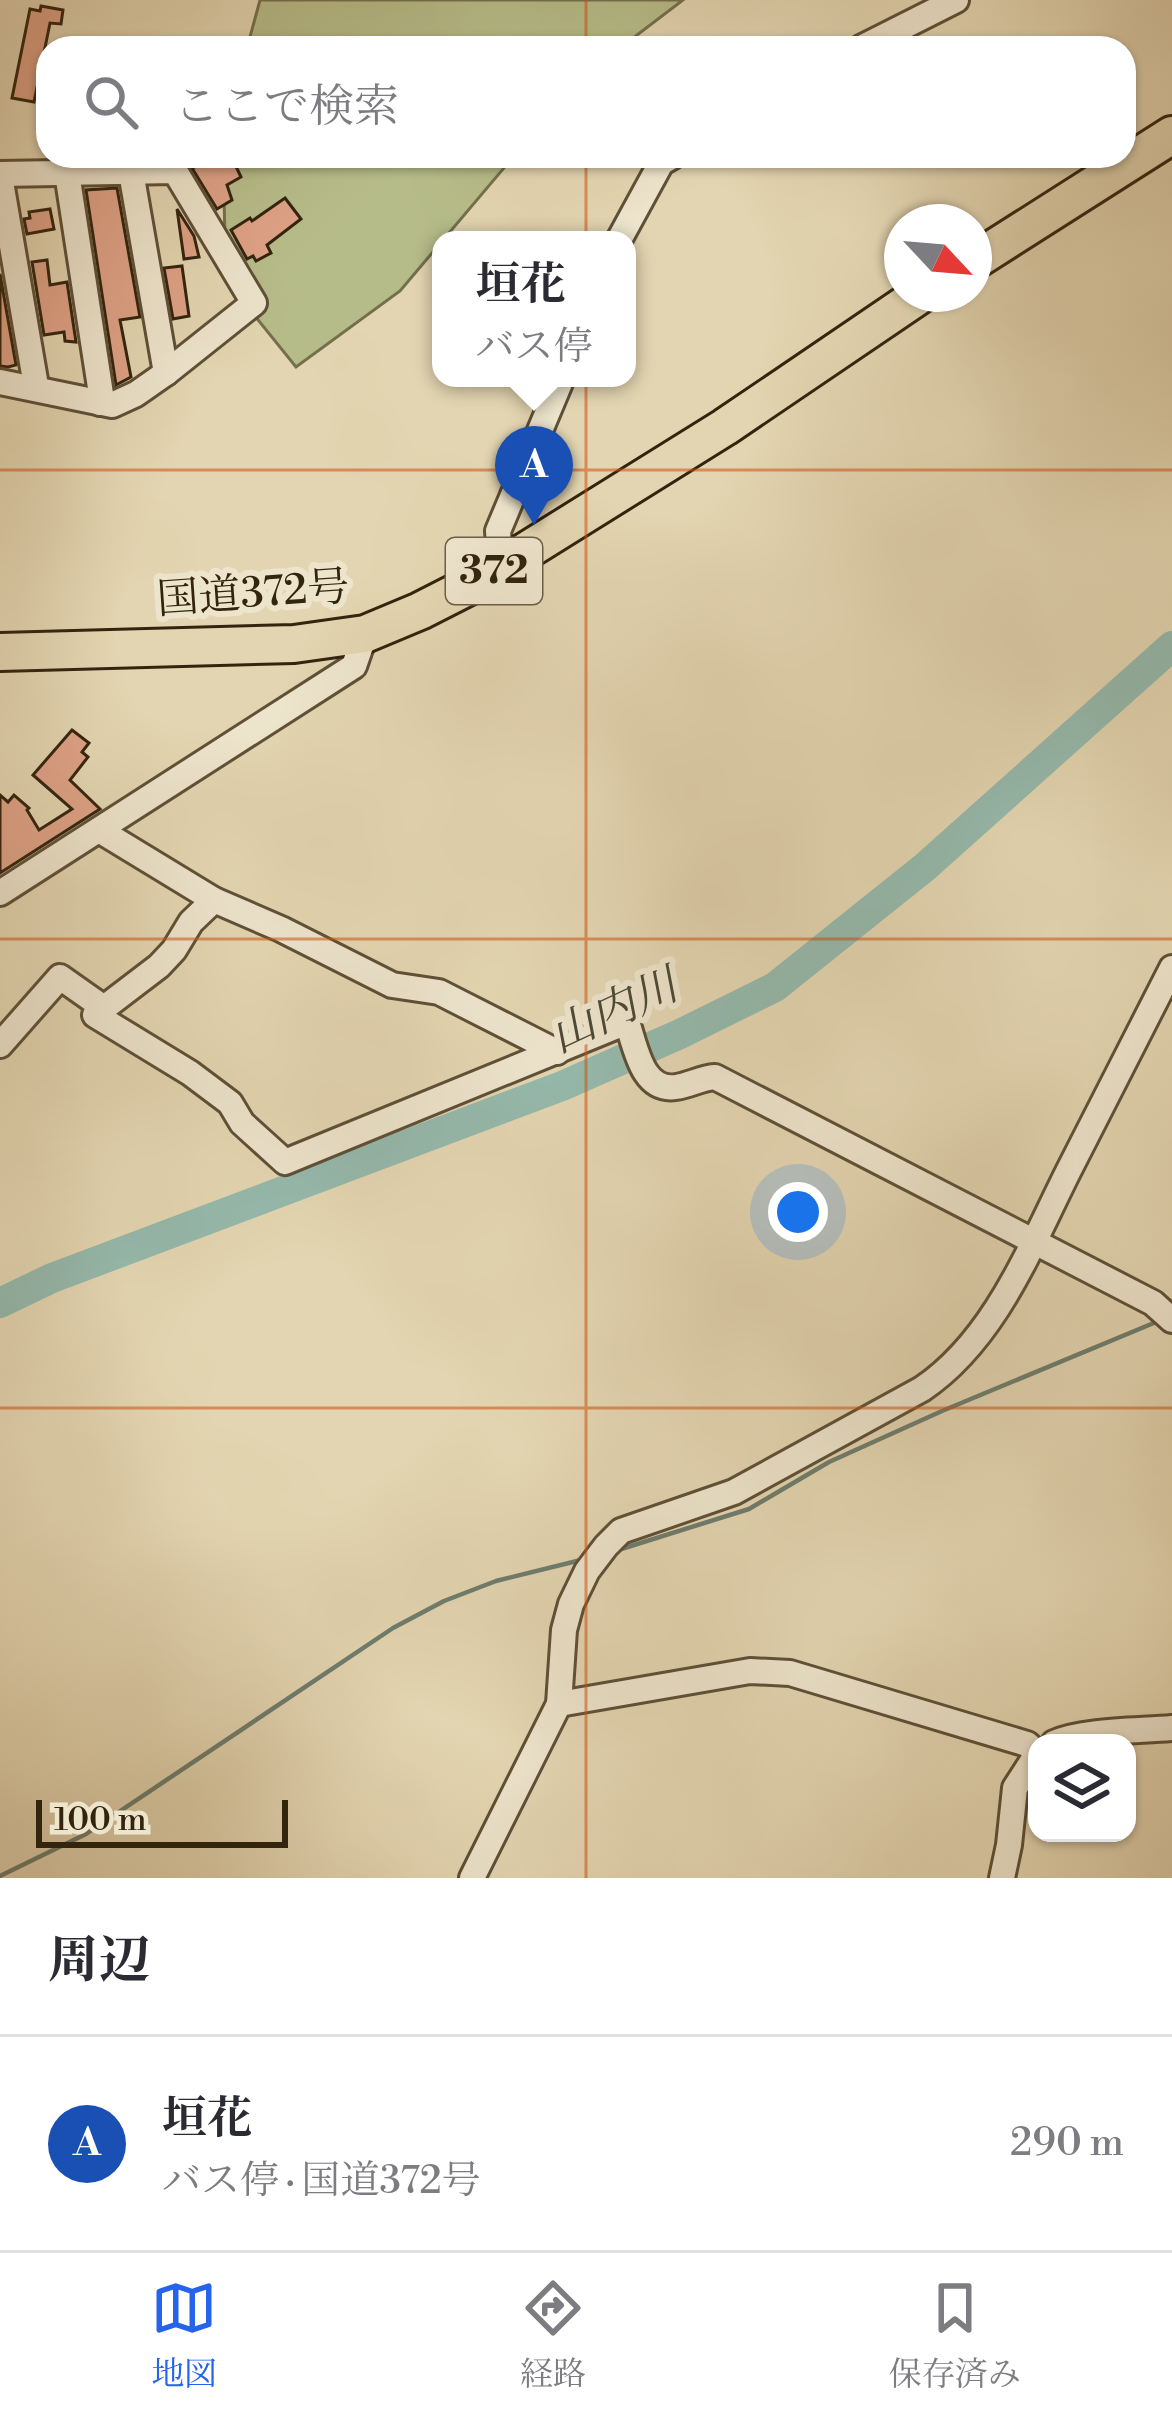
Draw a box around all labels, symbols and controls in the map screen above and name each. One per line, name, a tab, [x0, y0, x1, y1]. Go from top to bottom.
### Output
search box	[36, 36, 1136, 168]
icon: search	[78, 69, 144, 135]
text: ここで検索	[174, 79, 399, 136]
north arrow	[884, 204, 992, 312]
popup	[432, 231, 636, 387]
text: 垣花	[475, 257, 566, 314]
text: バス停	[475, 323, 593, 372]
pin: A	[495, 426, 573, 525]
road number: 372	[446, 538, 542, 604]
street label: 国道372号	[155, 561, 351, 627]
water label: 山内川	[541, 956, 692, 1066]
your location	[768, 1182, 828, 1242]
map controls	[1028, 1734, 1136, 1842]
button: layers	[1028, 1734, 1136, 1842]
scale bar	[36, 1794, 288, 1847]
text: 100 m	[54, 1800, 147, 1841]
text: 周辺	[48, 1930, 150, 1994]
text: 垣花	[162, 2091, 252, 2148]
text: A	[73, 2119, 101, 2168]
text: 290 m	[1010, 2119, 1124, 2168]
text: バス停 · 国道372号	[162, 2157, 481, 2206]
tab: 地図	[151, 2275, 217, 2396]
tab: 経路	[520, 2275, 586, 2396]
tab: 保存済み	[889, 2275, 1021, 2396]

